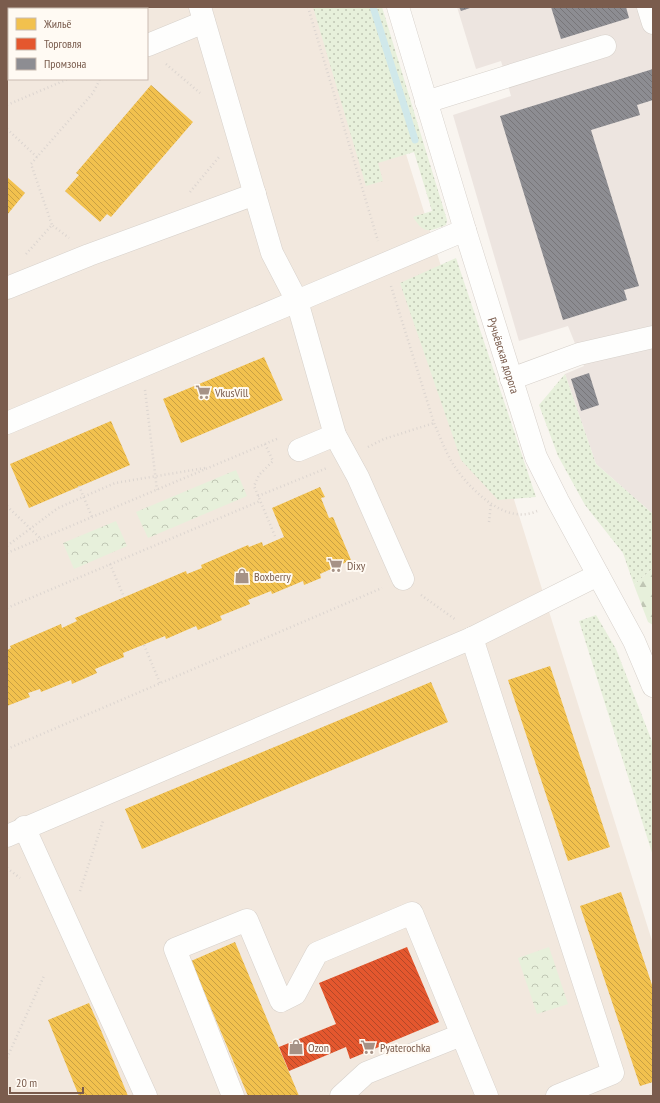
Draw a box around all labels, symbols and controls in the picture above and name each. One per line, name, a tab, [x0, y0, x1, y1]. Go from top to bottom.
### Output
legend	[8, 8, 148, 80]
text: Жильё	[43, 16, 71, 31]
text: Торговля	[44, 36, 82, 51]
text: Промзона	[44, 56, 87, 71]
street label: Ручьёвская дорога	[485, 315, 523, 395]
supermarket icon: VkusVill	[194, 383, 212, 401]
place label: VkusVill	[214, 385, 248, 400]
supermarket icon: Dixy	[326, 556, 344, 574]
place label: Dixy	[347, 558, 366, 573]
shop icon: Boxberry	[233, 567, 251, 585]
place label: Boxberry	[254, 569, 291, 584]
shop icon: Ozon	[287, 1038, 305, 1056]
supermarket icon: Pyaterochka	[359, 1038, 377, 1056]
place label: Ozon	[308, 1040, 329, 1055]
place label: Pyaterochka	[380, 1040, 431, 1055]
scale bar	[10, 1069, 83, 1095]
text: 20 m	[16, 1075, 37, 1090]

